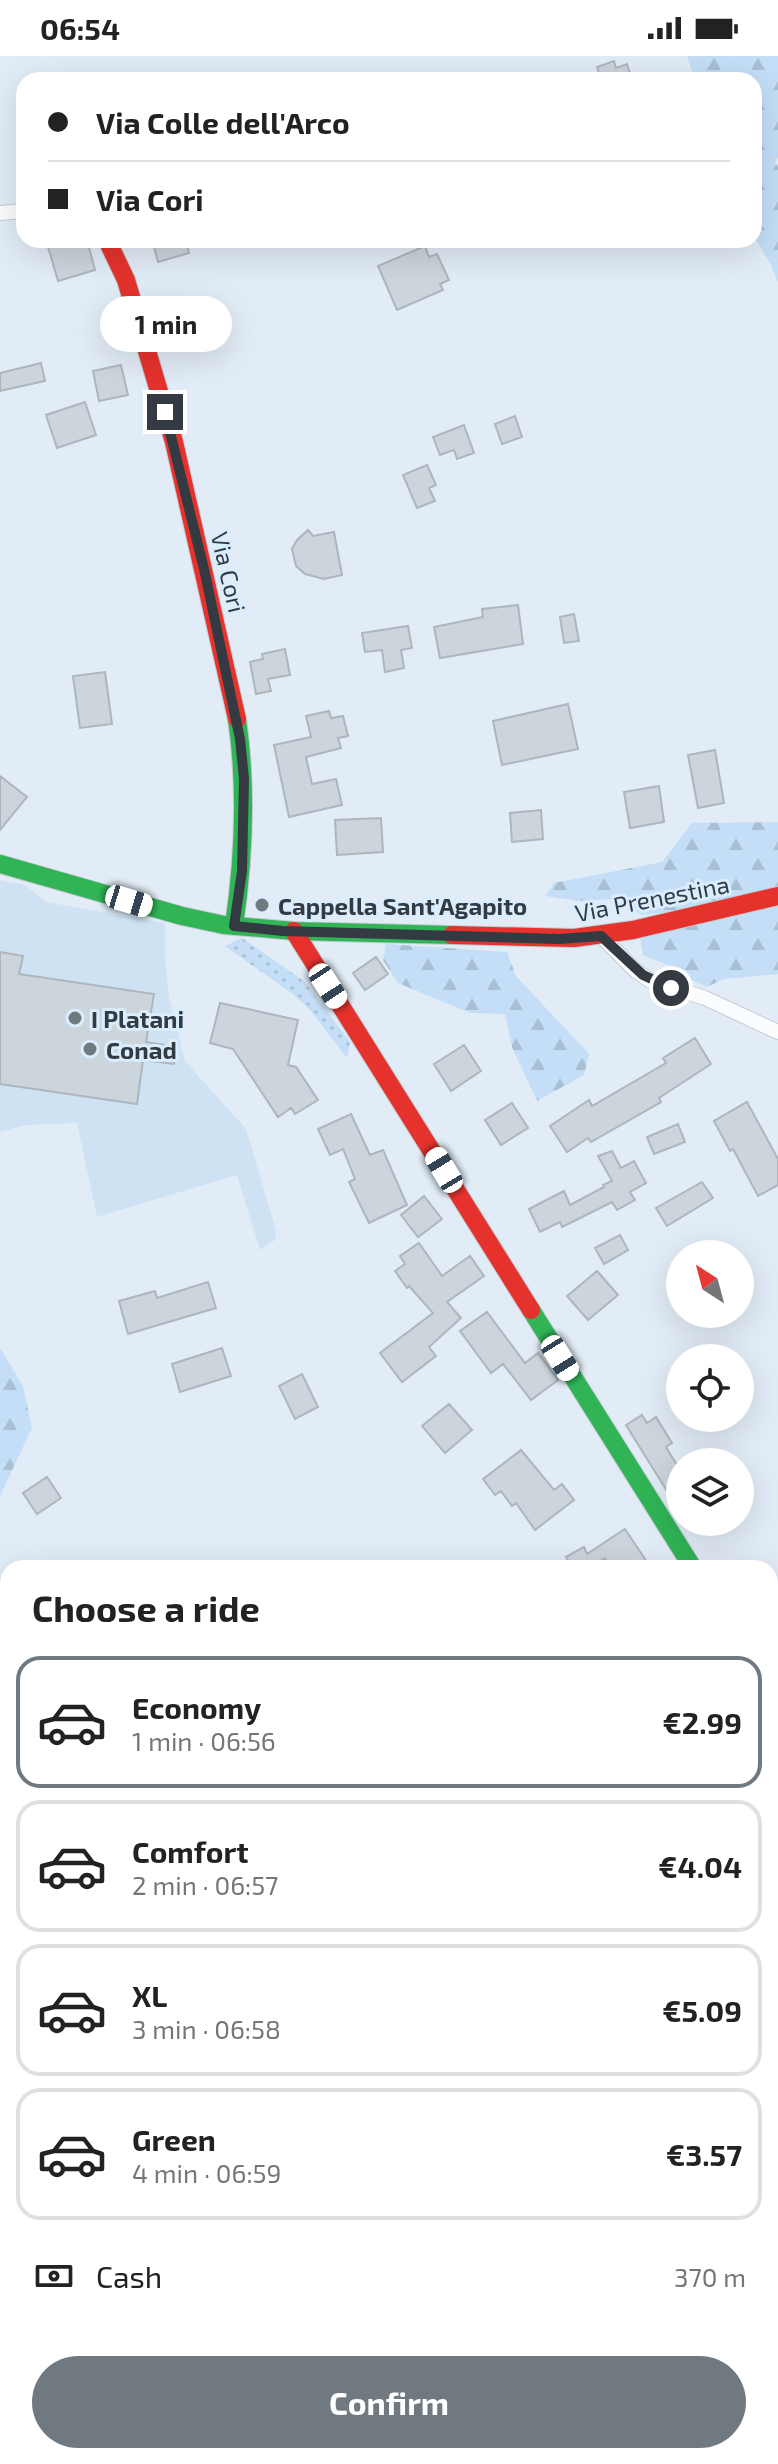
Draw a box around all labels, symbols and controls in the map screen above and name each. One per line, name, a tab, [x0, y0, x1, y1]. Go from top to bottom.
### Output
text: 06:54	[40, 10, 120, 46]
text: Via Colle dell'Arco	[96, 104, 350, 140]
text: Via Cori	[96, 181, 204, 217]
callout: 1 min	[99, 296, 231, 352]
text: 1 min	[135, 308, 197, 339]
route end	[147, 394, 183, 430]
street label: Via Cori	[206, 529, 252, 615]
street label: Via Prenestina	[572, 869, 732, 927]
car	[103, 883, 155, 919]
place label: Cappella Sant'Agapito	[278, 891, 527, 920]
marker: Cappella Sant'Agapito	[253, 896, 271, 914]
car	[305, 959, 351, 1013]
route start	[653, 970, 689, 1006]
place label: I Platani	[91, 1004, 184, 1033]
marker: I Platani	[66, 1009, 84, 1027]
place label: Conad	[106, 1035, 177, 1064]
marker: Conad	[81, 1040, 99, 1058]
car	[421, 1143, 467, 1197]
north arrow	[666, 1240, 754, 1328]
map controls	[666, 1240, 754, 1536]
car	[537, 1331, 583, 1385]
button: locate	[666, 1344, 754, 1432]
button: layers	[666, 1448, 754, 1536]
text: Choose a ride	[32, 1586, 260, 1629]
icon: car	[36, 1686, 108, 1758]
text: Economy	[132, 1689, 261, 1725]
text: €2.99	[663, 1704, 742, 1740]
text: 1 min · 06:56	[132, 1725, 276, 1756]
icon: car	[36, 1830, 108, 1902]
text: Comfort	[132, 1833, 249, 1869]
text: €4.04	[658, 1848, 742, 1884]
text: 2 min · 06:57	[132, 1869, 278, 1900]
icon: car	[36, 1974, 108, 2046]
text: XL	[132, 1977, 167, 2013]
text: €5.09	[662, 1992, 742, 2028]
text: 3 min · 06:58	[132, 2013, 281, 2044]
icon: car	[36, 2118, 108, 2190]
text: Green	[132, 2121, 216, 2157]
text: €3.57	[666, 2136, 742, 2172]
text: 4 min · 06:59	[132, 2157, 281, 2188]
icon: cash	[32, 2254, 76, 2298]
text: Cash	[96, 2258, 162, 2294]
text: 370 m	[674, 2261, 746, 2292]
button: Confirm	[32, 2356, 746, 2448]

